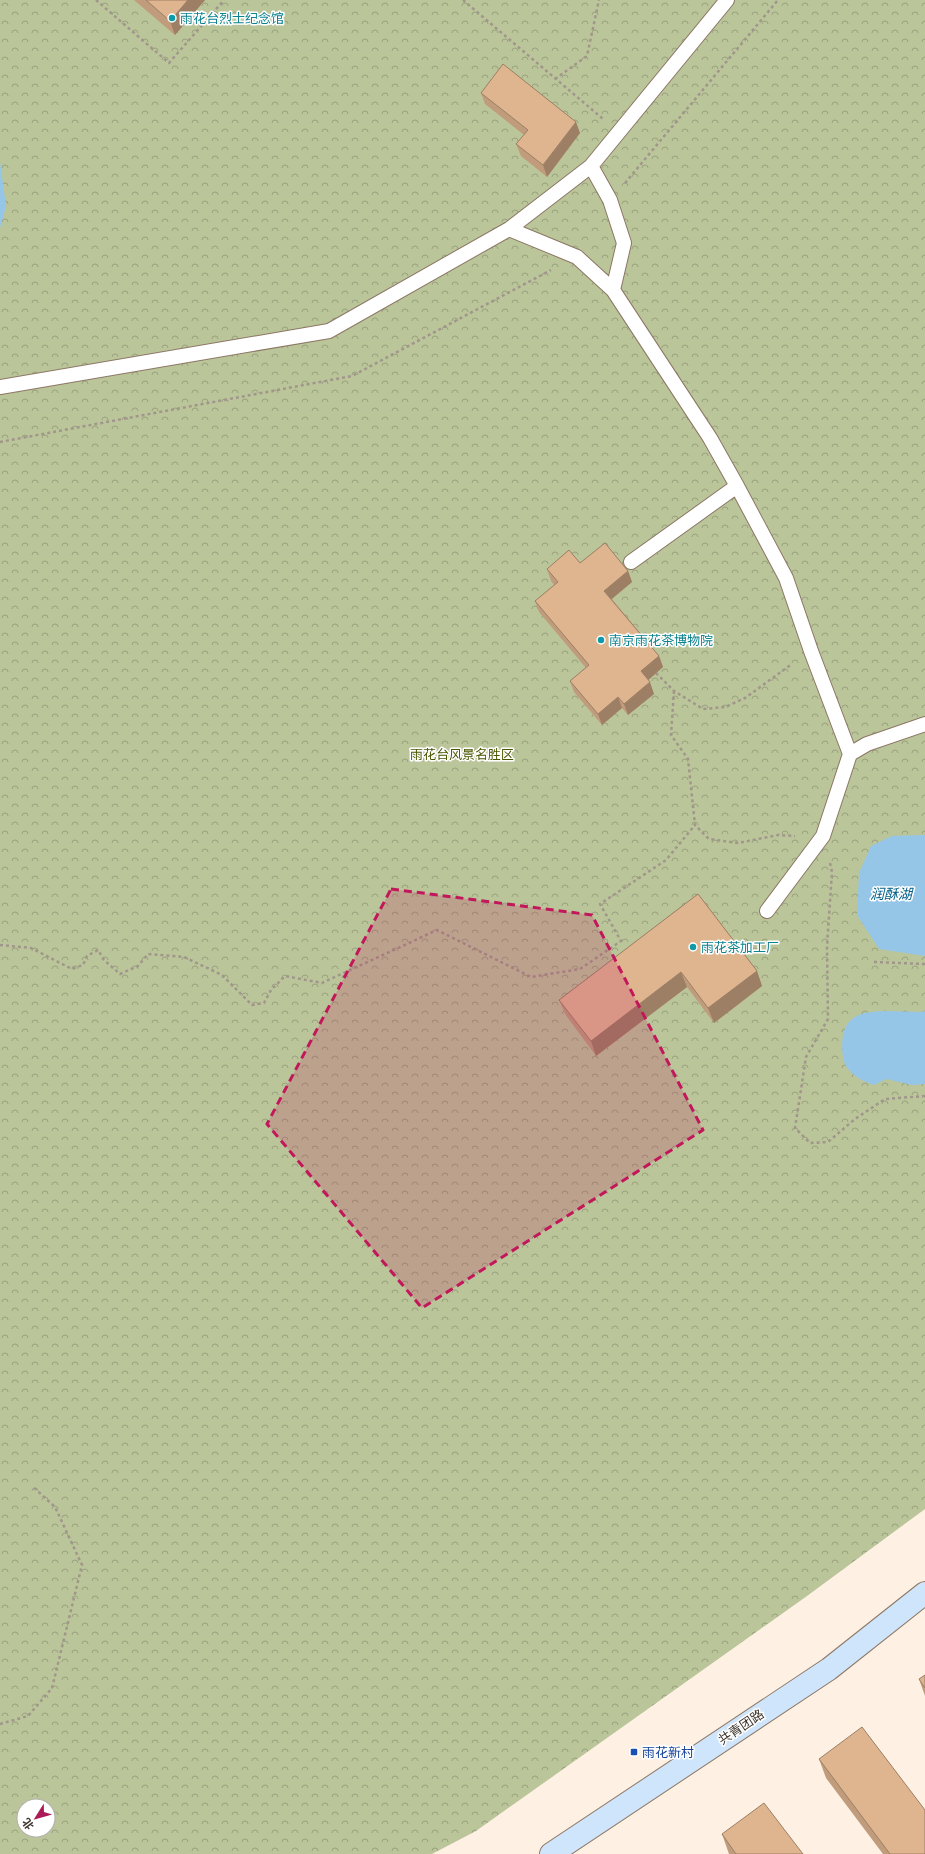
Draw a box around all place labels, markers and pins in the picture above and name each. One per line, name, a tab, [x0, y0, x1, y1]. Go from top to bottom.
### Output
place label: 雨花台烈士纪念馆	[180, 11, 284, 26]
marker: 雨花台烈士纪念馆	[167, 13, 177, 23]
place label: 南京雨花茶博物院	[609, 633, 713, 648]
marker: 南京雨花茶博物院	[596, 635, 606, 645]
place label: 雨花茶加工厂	[701, 940, 779, 955]
marker: 雨花茶加工厂	[688, 942, 698, 952]
place label: 雨花新村	[642, 1745, 694, 1760]
marker: 雨花新村	[629, 1747, 639, 1757]

